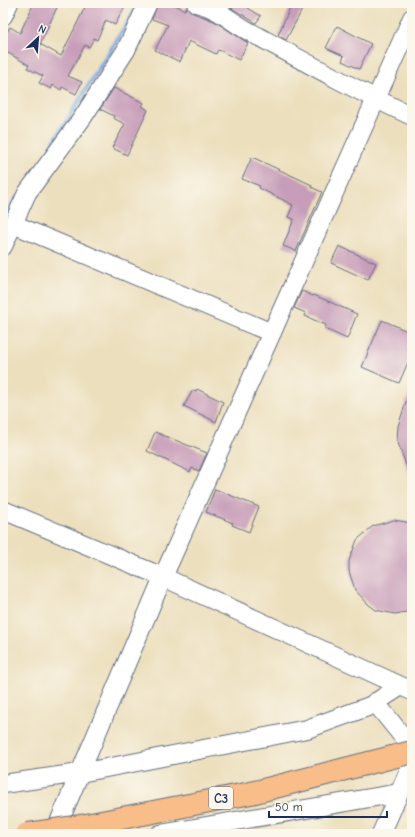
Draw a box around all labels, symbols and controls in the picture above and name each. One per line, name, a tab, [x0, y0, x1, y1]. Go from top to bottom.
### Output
north arrow	[18, 18, 58, 58]
text: N	[36, 22, 48, 37]
road number: C3	[209, 787, 233, 809]
scale bar	[269, 793, 387, 819]
text: 50 m	[275, 800, 303, 814]

